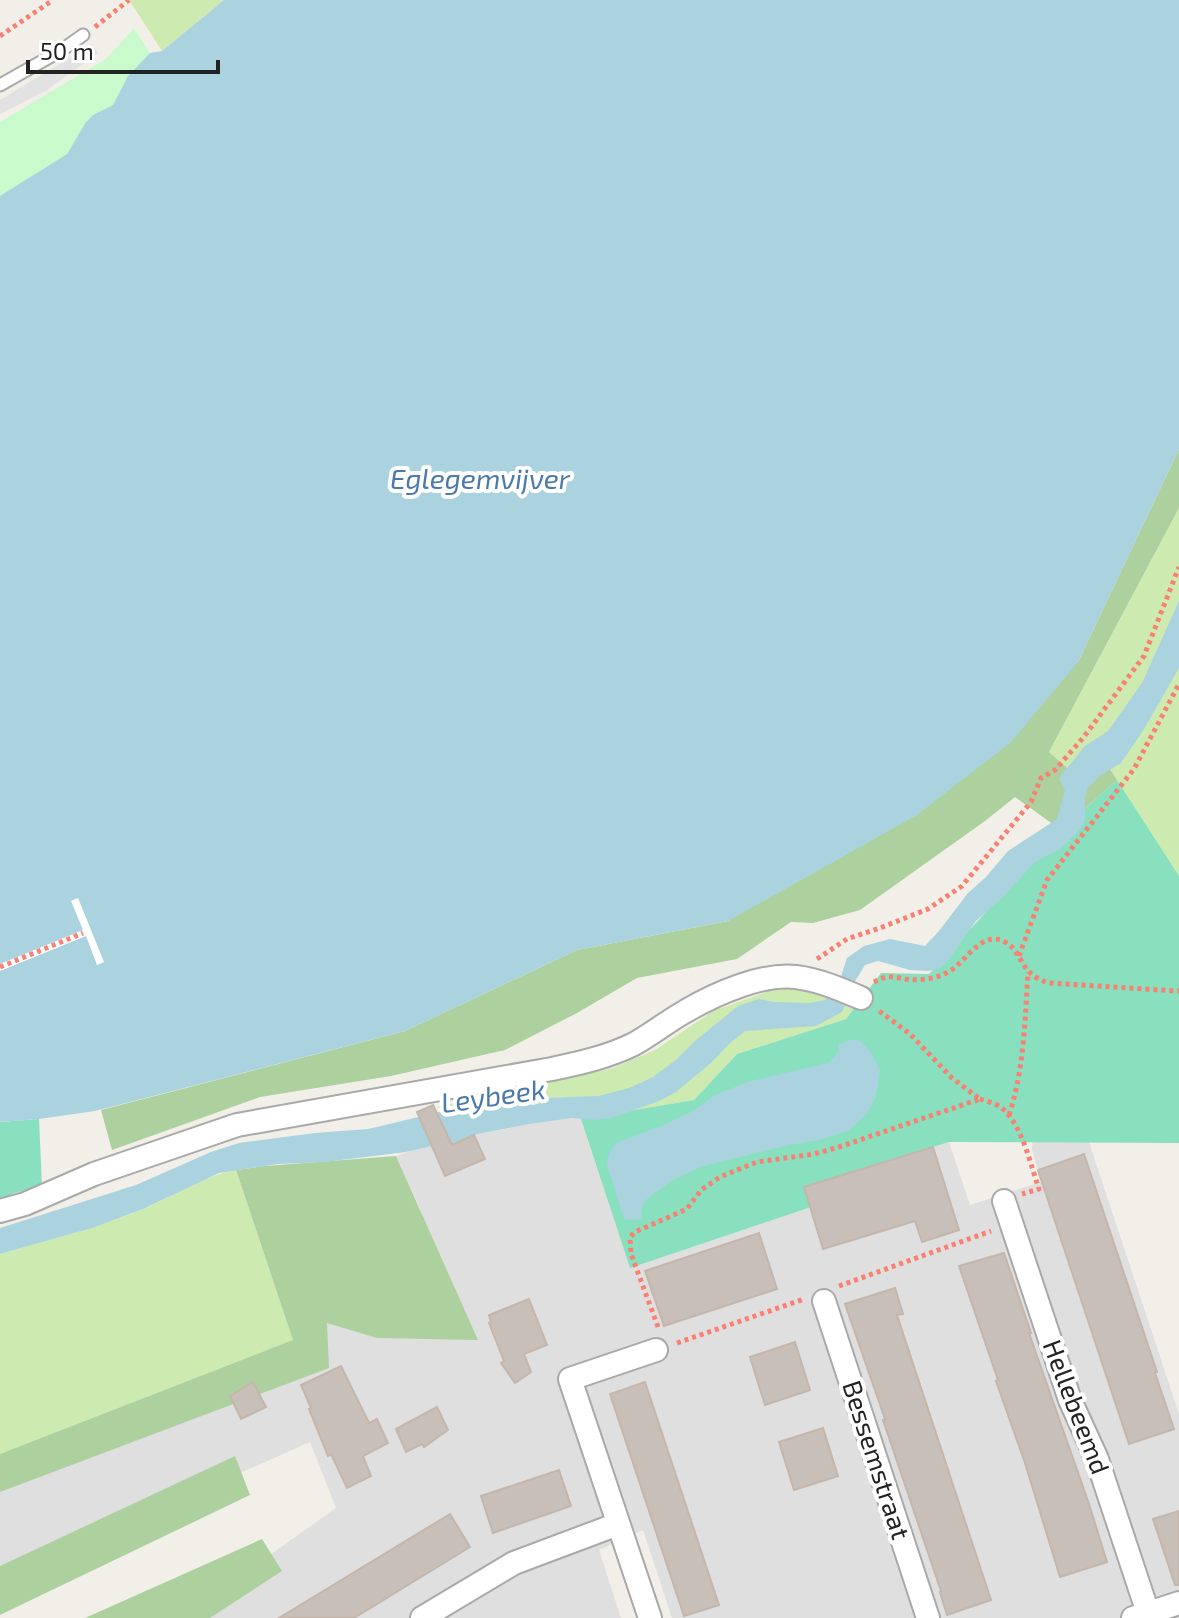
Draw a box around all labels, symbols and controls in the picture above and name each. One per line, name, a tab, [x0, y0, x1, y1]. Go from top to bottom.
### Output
scale bar	[28, 24, 218, 74]
text: 50 m	[40, 36, 94, 65]
water label: Eglegemvijver	[390, 461, 571, 495]
water label: Leybeek	[439, 1071, 547, 1119]
street label: Hellebeemd	[1038, 1335, 1117, 1478]
street label: Bessemstraat	[837, 1376, 918, 1543]

